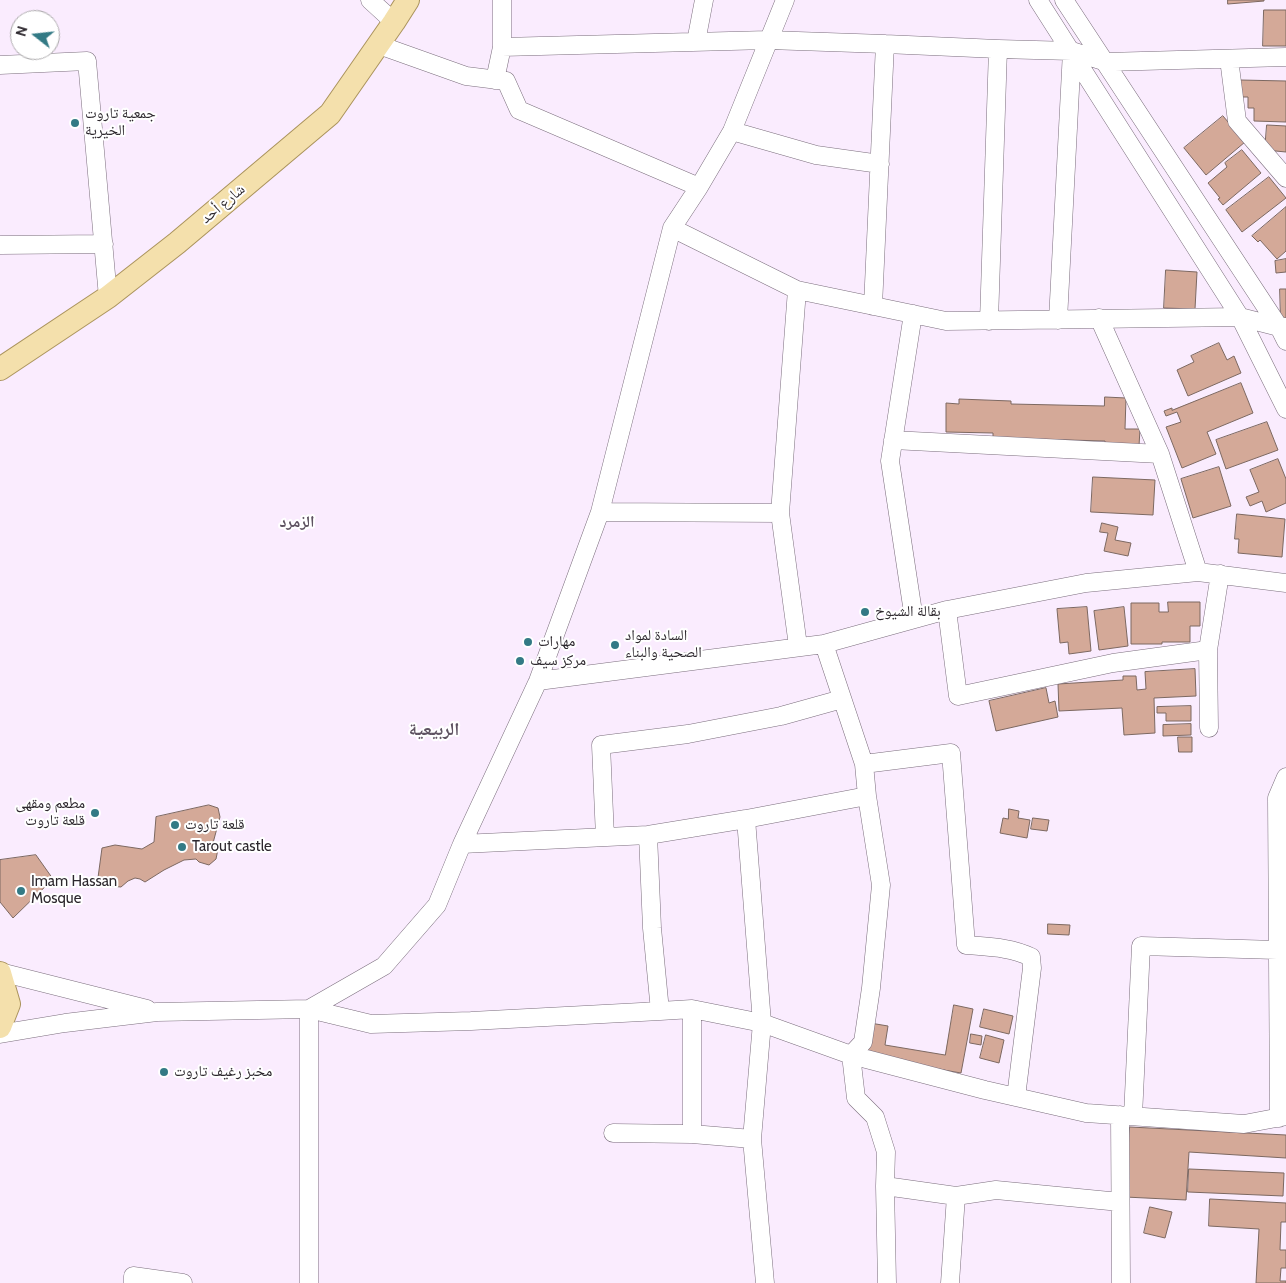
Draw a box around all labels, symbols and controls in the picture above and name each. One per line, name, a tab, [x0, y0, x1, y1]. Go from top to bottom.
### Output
north arrow	[10, 10, 60, 60]
text: N	[12, 24, 32, 38]
place label: جمعية تاروت الخيرية	[85, 105, 156, 140]
marker: جمعية تاروت الخيرية	[69, 117, 81, 129]
street label: شارع أحد	[197, 180, 249, 228]
district label: الزمرد	[279, 512, 315, 532]
place label: بقالة الشيوخ	[875, 603, 941, 621]
marker: بقالة الشيوخ	[859, 606, 871, 618]
place label: السادة لمواد الصحية والبناء	[625, 627, 702, 662]
place label: مهارات	[538, 633, 575, 651]
marker: مهارات	[522, 636, 534, 648]
marker: السادة لمواد الصحية والبناء	[609, 639, 621, 651]
place label: مركز سيف	[530, 652, 586, 670]
marker: مركز سيف	[514, 655, 526, 667]
district label: الربيعية	[409, 719, 459, 741]
place label: مطعم ومقهى قلعة تاروت	[16, 795, 85, 830]
marker: مطعم ومقهى قلعة تاروت	[89, 807, 101, 819]
place label: قلعة تاروت	[185, 816, 245, 834]
marker: قلعة تاروت	[169, 819, 181, 831]
place label: Tarout castle	[192, 838, 272, 856]
marker: Tarout castle	[176, 841, 188, 853]
place label: Imam Hassan Mosque	[31, 873, 117, 908]
marker: Imam Hassan Mosque	[15, 885, 27, 897]
place label: مخبز رغيف تاروت	[174, 1063, 272, 1081]
marker: مخبز رغيف تاروت	[158, 1066, 170, 1078]

